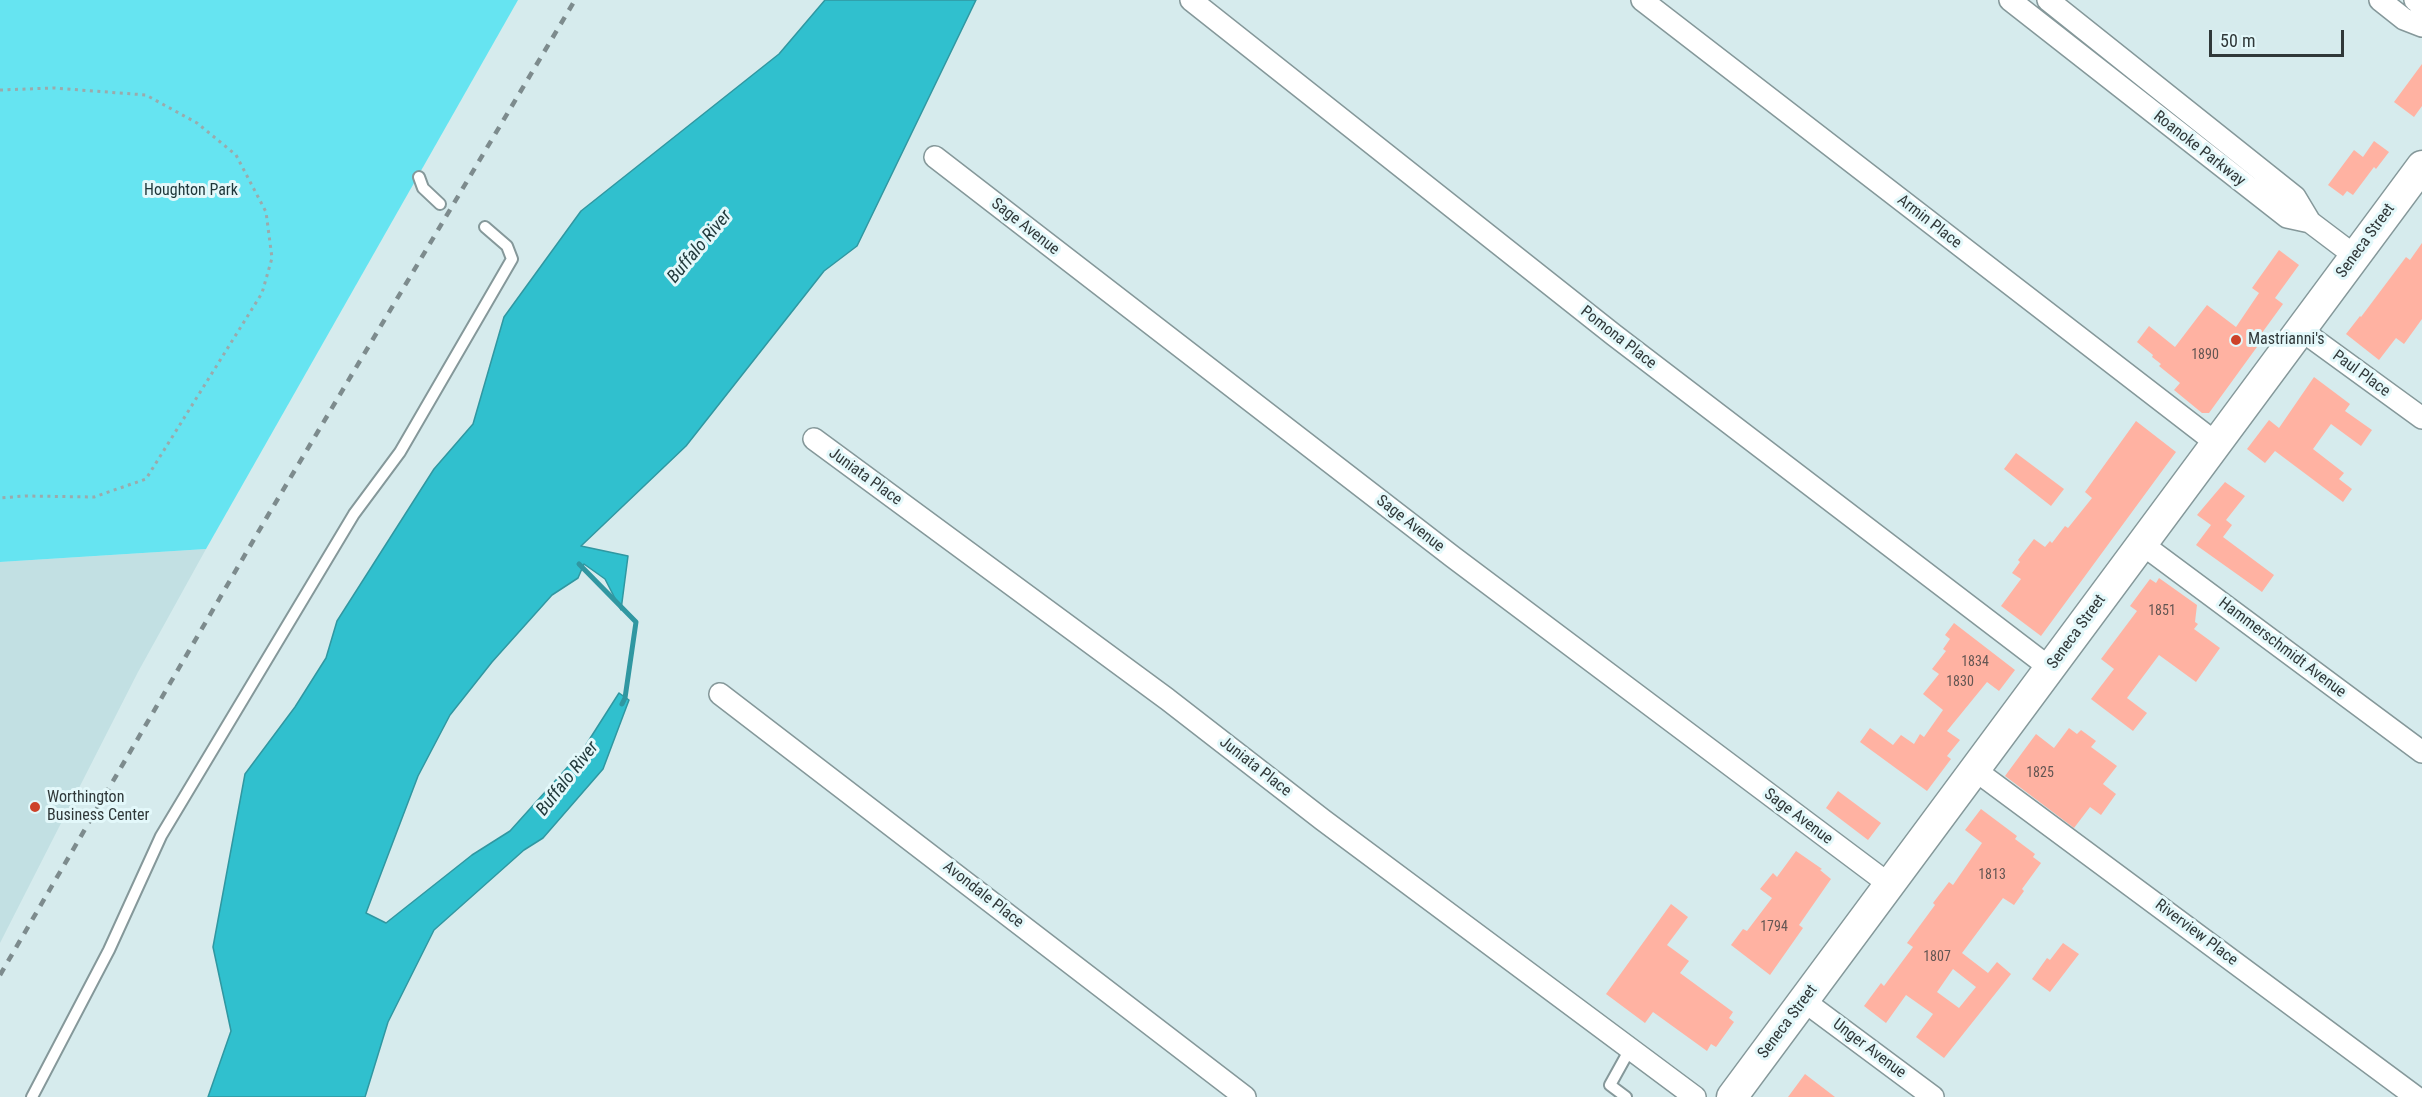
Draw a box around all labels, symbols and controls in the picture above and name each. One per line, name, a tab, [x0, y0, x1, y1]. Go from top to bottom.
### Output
scale bar	[2212, 18, 2347, 56]
text: 50 m	[2220, 30, 2255, 51]
street label: Roanoke Parkway	[2149, 107, 2249, 191]
park label: Houghton Park	[144, 181, 238, 201]
street label: Armin Place	[1893, 191, 1965, 253]
street label: Sage Avenue	[987, 194, 1063, 260]
street label: Seneca Street	[2333, 200, 2399, 282]
water label: Buffalo River	[663, 206, 737, 288]
street label: Pomona Place	[1576, 302, 1660, 374]
place label: Mastrianni's	[2248, 330, 2325, 350]
marker: Mastrianni's	[2229, 333, 2243, 347]
house number: 1890	[2191, 347, 2219, 363]
street label: Paul Place	[2328, 347, 2394, 401]
street label: Juniata Place	[825, 444, 905, 510]
street label: Sage Avenue	[1372, 491, 1448, 557]
street label: Seneca Street	[2044, 591, 2110, 673]
street label: Hammerschmidt Avenue	[2214, 594, 2350, 702]
house number: 1851	[2148, 603, 2176, 619]
house number: 1834	[1961, 654, 1989, 670]
house number: 1830	[1946, 674, 1974, 690]
street label: Juniata Place	[1215, 733, 1295, 801]
water label: Buffalo River	[532, 738, 604, 820]
house number: 1825	[2026, 765, 2054, 781]
street label: Sage Avenue	[1760, 785, 1836, 849]
place label: Worthington Business Center	[47, 788, 149, 826]
marker: Worthington Business Center	[28, 800, 42, 814]
street label: Avondale Place	[939, 858, 1027, 932]
house number: 1813	[1978, 867, 2006, 883]
street label: Riverview Place	[2151, 896, 2241, 970]
house number: 1794	[1760, 919, 1788, 935]
house number: 1807	[1923, 949, 1951, 965]
street label: Seneca Street	[1754, 981, 1822, 1063]
street label: Unger Avenue	[1829, 1015, 1909, 1083]

